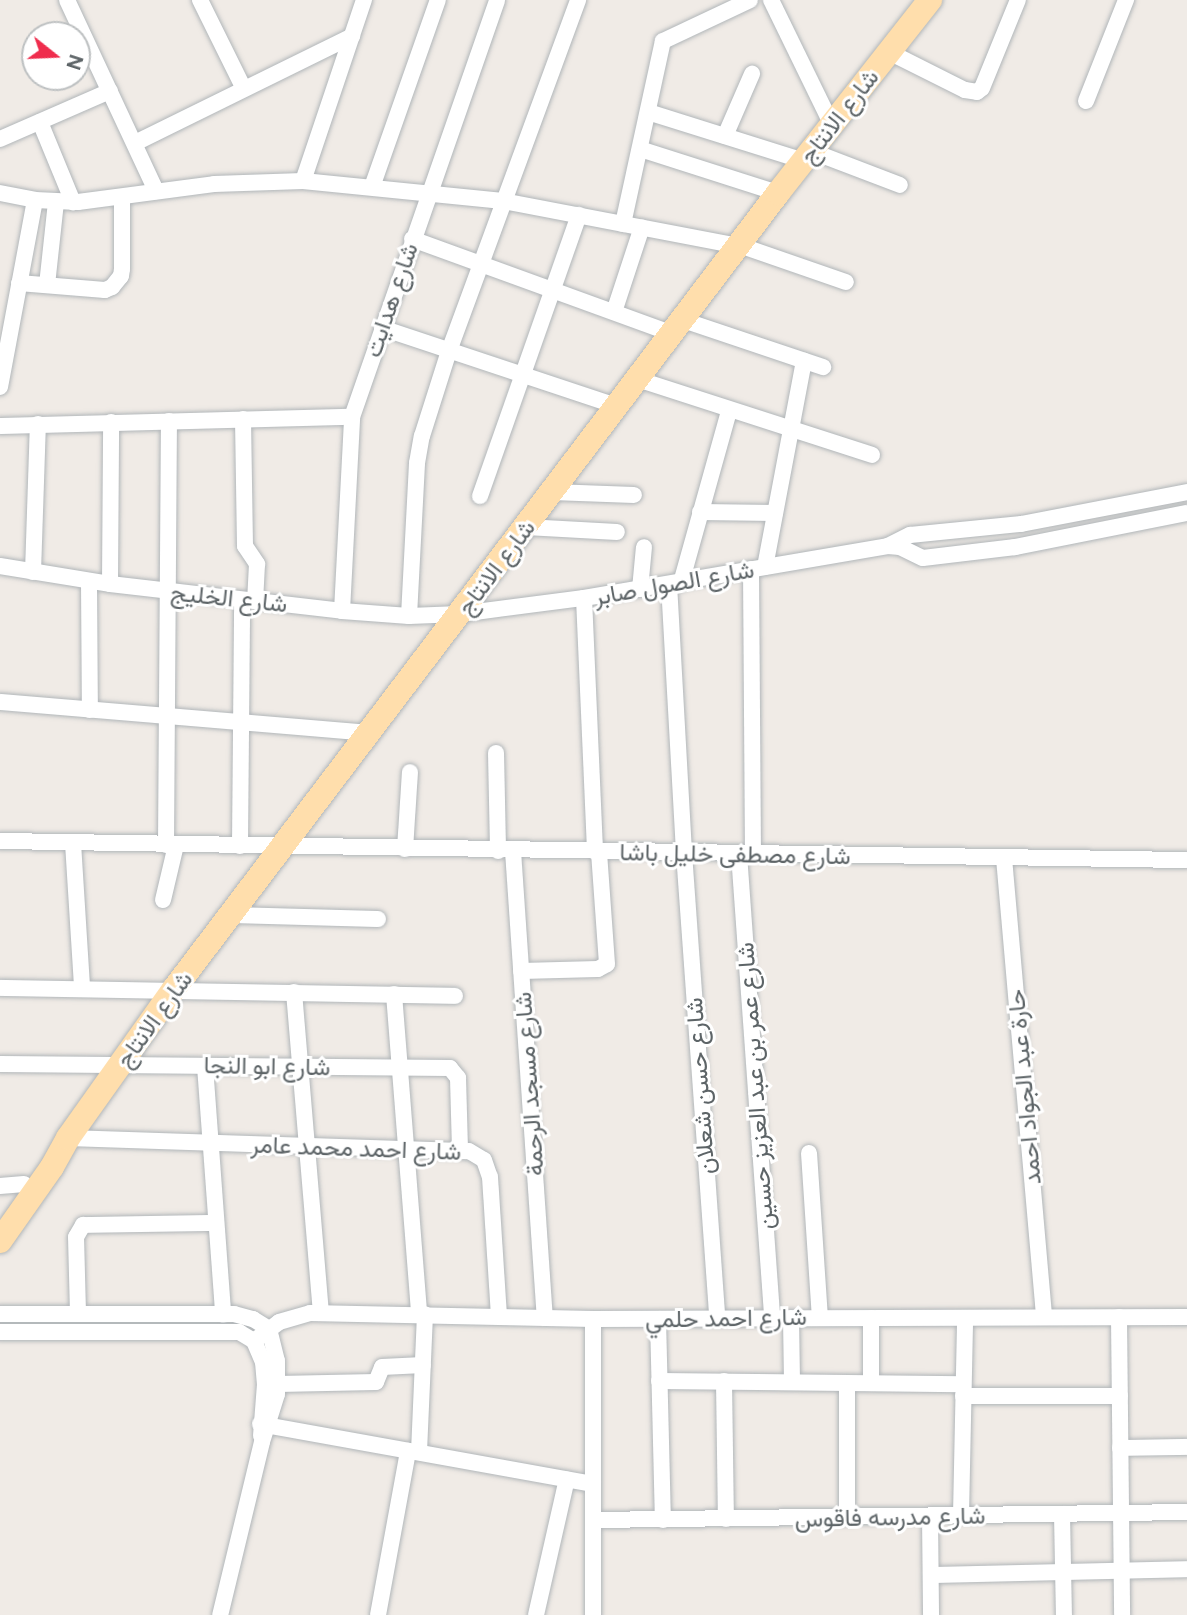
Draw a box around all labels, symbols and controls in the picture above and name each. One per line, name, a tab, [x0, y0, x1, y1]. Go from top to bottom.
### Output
north arrow	[21, 21, 91, 91]
text: N	[61, 51, 88, 73]
street label: شارع الانتاج	[793, 63, 885, 169]
street label: شارع هدايت	[358, 239, 424, 361]
street label: شارع الانتاج	[451, 514, 541, 620]
street label: شارع الصول صابر	[592, 555, 756, 611]
street label: شارع الخليج	[169, 578, 289, 618]
street label: شارع مصطفى خليل باشا	[619, 838, 851, 870]
street label: شارع عمر بن عبد العزيز حسين	[731, 942, 779, 1230]
street label: شارع الانتاج	[110, 965, 198, 1073]
street label: حارة عبد الجواد احمد	[1001, 988, 1047, 1186]
street label: شارع مسجد الرحمة	[508, 991, 550, 1177]
street label: شارع حسن شعلان	[679, 997, 721, 1175]
street label: شارع ابو النجا	[203, 1050, 331, 1082]
street label: شارع احمد محمد عامر	[250, 1130, 462, 1166]
street label: شارع احمد حلمي	[645, 1302, 807, 1334]
street label: شارع مدرسه فاقوس	[794, 1501, 986, 1533]

